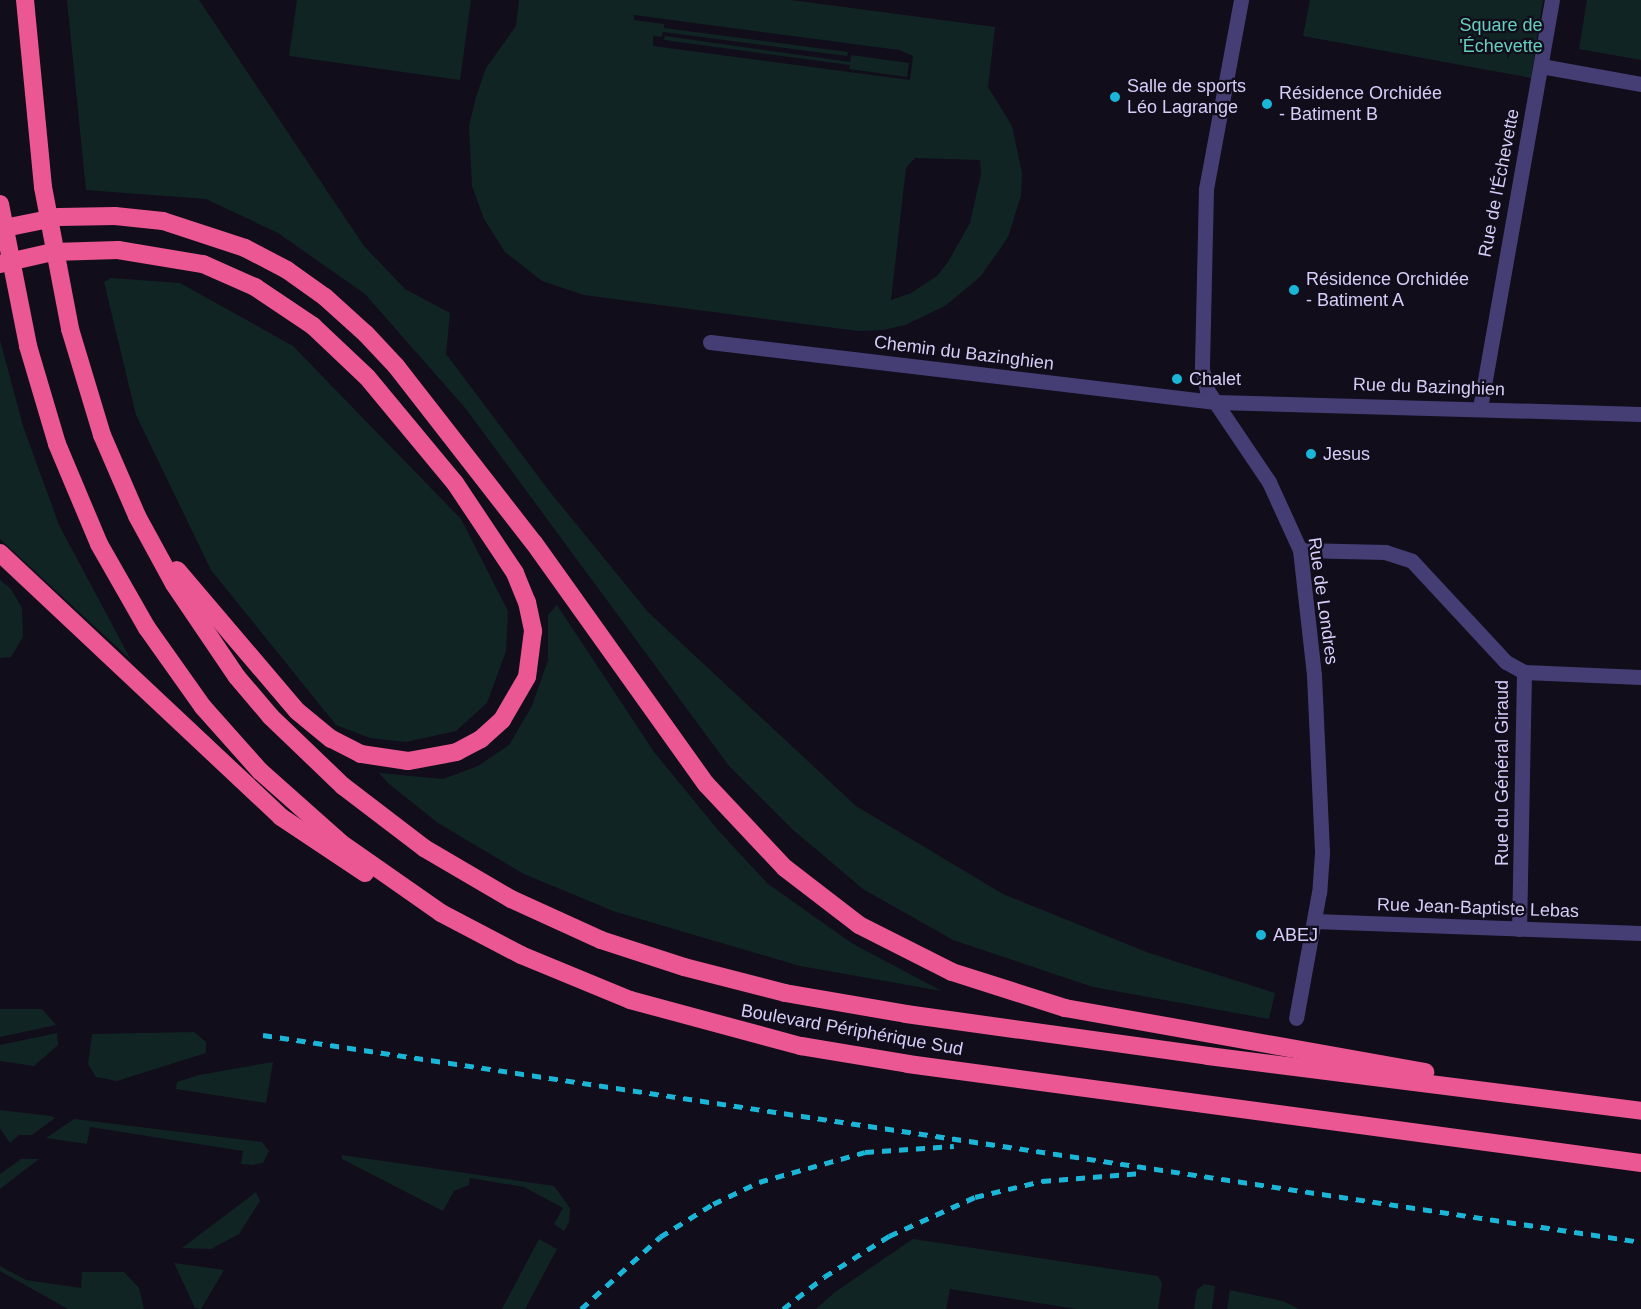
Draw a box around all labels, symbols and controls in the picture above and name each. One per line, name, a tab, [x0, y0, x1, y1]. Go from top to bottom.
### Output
park label: Square de 'Échevette	[1459, 15, 1543, 57]
place label: Salle de sports Léo Lagrange	[1127, 76, 1246, 118]
place label: Résidence Orchidée - Batiment B	[1279, 83, 1442, 125]
marker: Salle de sports Léo Lagrange	[1108, 90, 1122, 104]
marker: Résidence Orchidée - Batiment B	[1260, 97, 1274, 111]
street label: Rue de l'Échevette	[1474, 107, 1524, 259]
place label: Résidence Orchidée - Batiment A	[1306, 269, 1469, 312]
marker: Résidence Orchidée - Batiment A	[1287, 283, 1301, 297]
street label: Chemin du Bazinghien	[873, 331, 1055, 375]
place label: Chalet	[1189, 368, 1241, 390]
marker: Chalet	[1170, 372, 1184, 386]
street label: Rue du Bazinghien	[1353, 374, 1505, 400]
place label: Jesus	[1323, 443, 1370, 465]
marker: Jesus	[1304, 447, 1318, 461]
street label: Rue de Londres	[1303, 536, 1343, 666]
street label: Rue du Général Giraud	[1491, 680, 1513, 866]
street label: Rue Jean-Baptiste Lebas	[1377, 894, 1579, 922]
place label: ABEJ	[1273, 924, 1318, 946]
marker: ABEJ	[1254, 928, 1268, 942]
street label: Boulevard Périphérique Sud	[739, 1000, 965, 1060]

